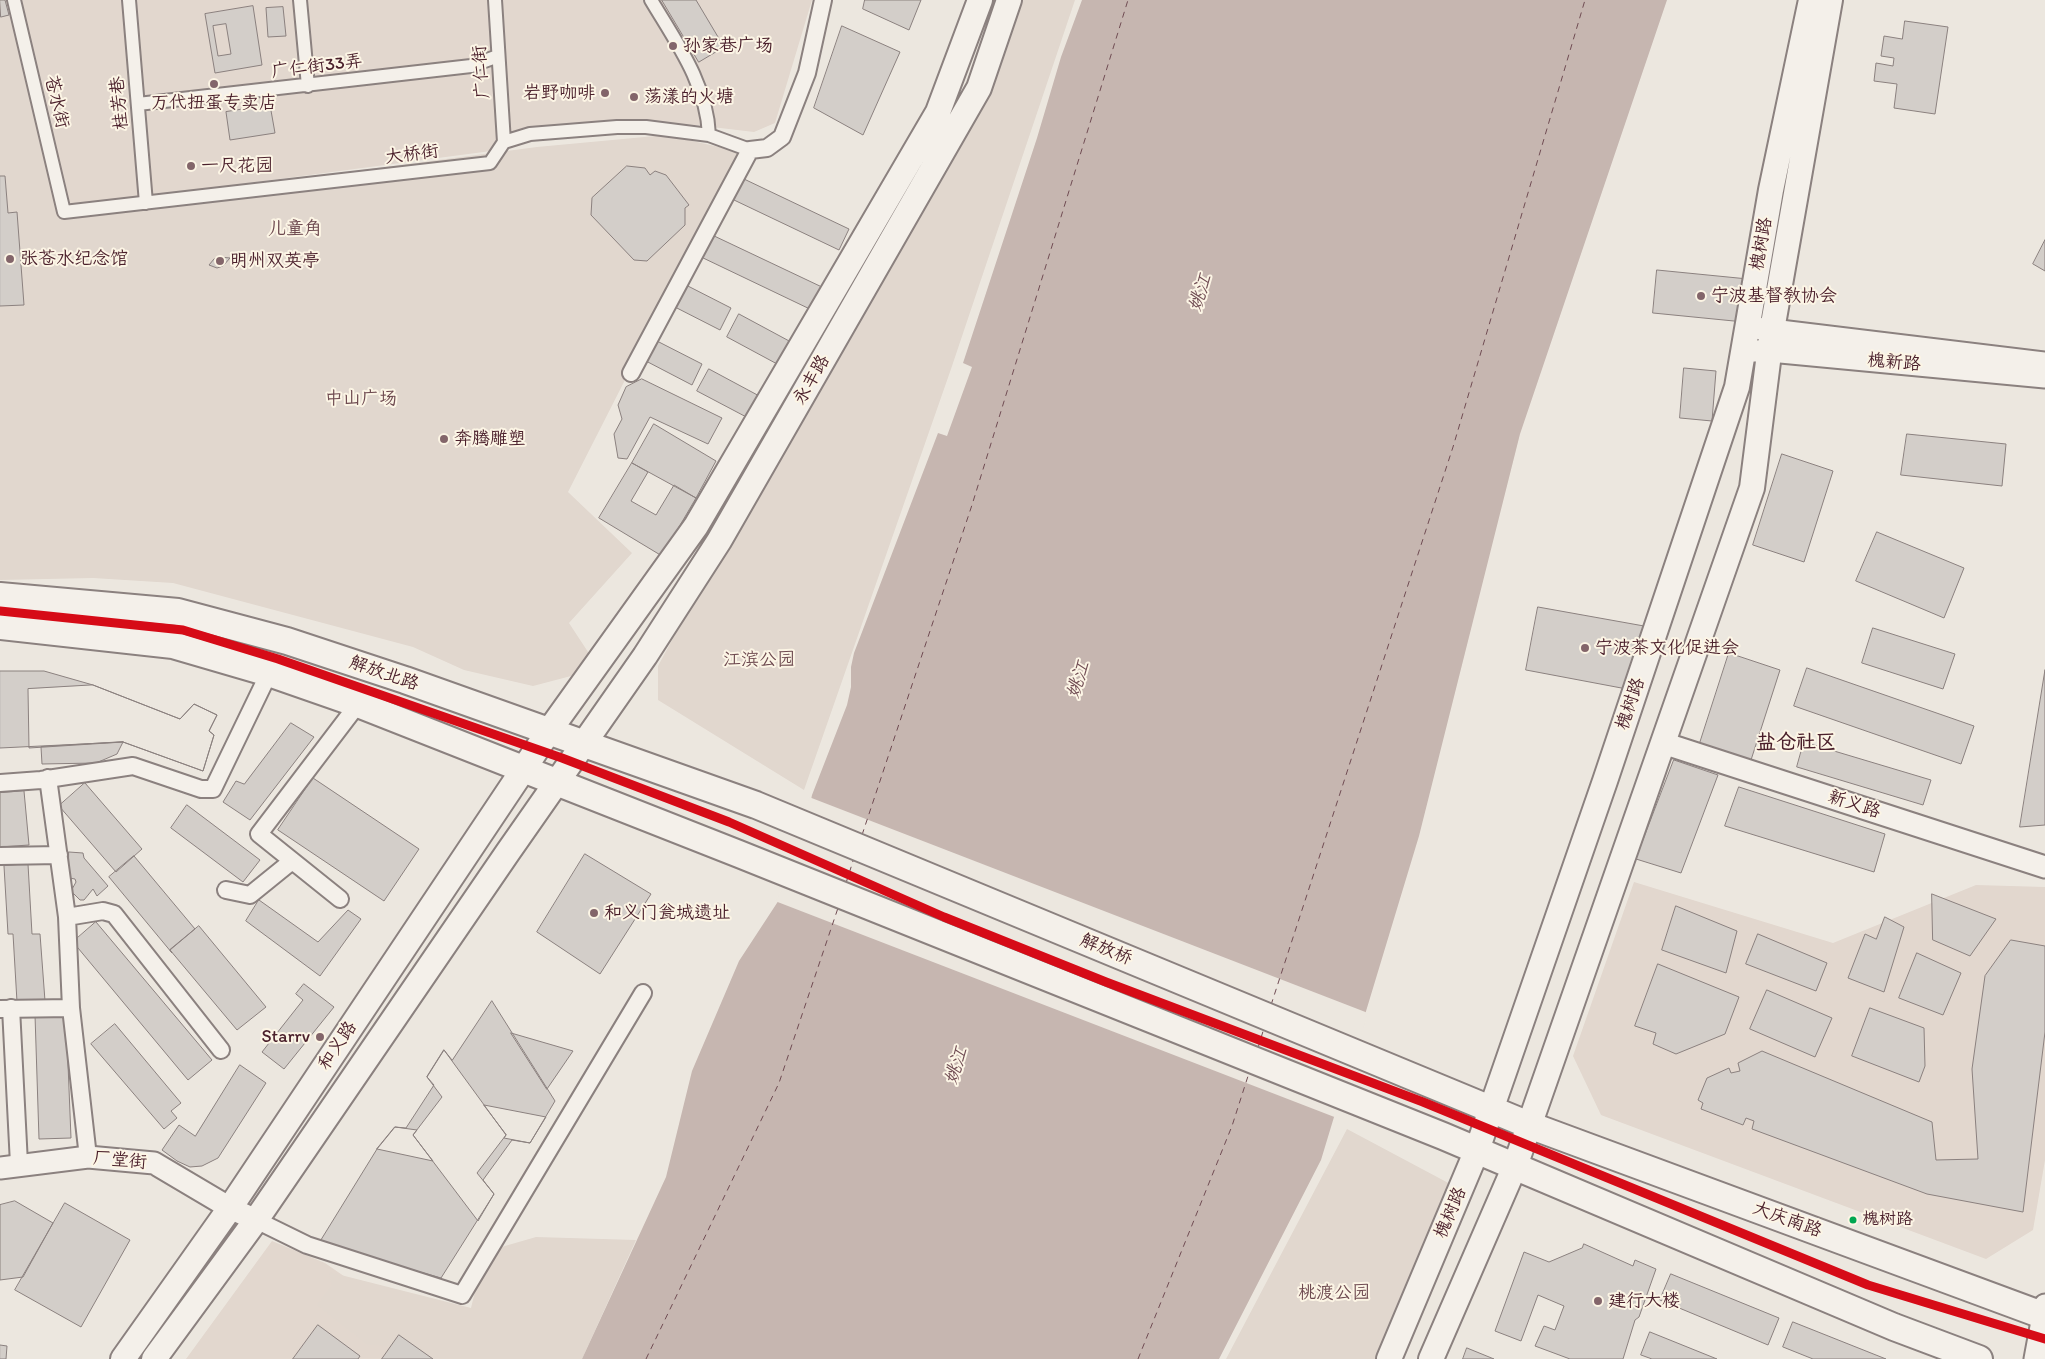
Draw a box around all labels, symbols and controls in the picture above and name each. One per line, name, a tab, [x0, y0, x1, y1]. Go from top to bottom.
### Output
place label: 孙家巷广场	[683, 35, 773, 57]
marker: 孙家巷广场	[667, 40, 679, 52]
street label: 广仁街	[469, 44, 495, 100]
street label: 广仁街33弄	[270, 51, 364, 83]
street label: 苍水街	[39, 73, 73, 131]
street label: 桂芳巷	[107, 75, 133, 131]
marker: 万代扭蛋专卖店	[208, 78, 220, 90]
place label: 岩野咖啡	[523, 82, 595, 104]
place label: 荡漾的火塘	[644, 86, 734, 108]
marker: 岩野咖啡	[599, 87, 611, 99]
marker: 荡漾的火塘	[628, 91, 640, 103]
place label: 万代扭蛋专卖店	[151, 92, 277, 114]
street label: 大桥街	[384, 141, 440, 169]
place label: 一尺花园	[201, 155, 273, 177]
marker: 一尺花园	[185, 160, 197, 172]
street label: 槐树路	[1747, 216, 1777, 272]
park label: 儿童角	[268, 218, 322, 240]
place label: 张苍水纪念馆	[20, 248, 128, 270]
place label: 明州双英亭	[230, 250, 320, 272]
marker: 张苍水纪念馆	[4, 253, 16, 265]
marker: 明州双英亭	[214, 255, 226, 267]
water label: 姚江	[1184, 271, 1218, 315]
place label: 宁波基督教协会	[1711, 285, 1837, 307]
marker: 宁波基督教协会	[1695, 290, 1707, 302]
street label: 槐新路	[1866, 350, 1922, 376]
street label: 永丰路	[789, 351, 835, 409]
park label: 中山广场	[325, 388, 397, 410]
place label: 奔腾雕塑	[454, 428, 526, 450]
marker: 奔腾雕塑	[438, 433, 450, 445]
place label: 宁波茶文化促进会	[1595, 637, 1739, 659]
marker: 宁波茶文化促进会	[1579, 642, 1591, 654]
park label: 江滨公园	[723, 649, 795, 671]
street label: 解放北路	[346, 652, 422, 696]
water label: 姚江	[1062, 658, 1096, 702]
street label: 槐树路	[1612, 675, 1650, 733]
district label: 盐仓社区	[1756, 731, 1836, 755]
street label: 新义路	[1825, 786, 1883, 824]
place label: 和义门瓮城遗址	[604, 902, 730, 924]
marker: 和义门瓮城遗址	[588, 907, 600, 919]
street label: 解放桥	[1077, 930, 1135, 970]
street label: 和义路	[314, 1018, 362, 1074]
place label: Starrv	[261, 1026, 310, 1048]
marker: Starrv	[314, 1031, 326, 1043]
water label: 姚江	[940, 1044, 974, 1088]
street label: 厂堂街	[92, 1148, 148, 1174]
street label: 槐树路	[1431, 1184, 1471, 1242]
street label: 大庆南路	[1749, 1198, 1825, 1242]
place label: 槐树路	[1862, 1210, 1913, 1230]
marker: 槐树路	[1848, 1215, 1858, 1225]
park label: 桃渡公园	[1298, 1282, 1370, 1304]
place label: 建行大楼	[1608, 1290, 1680, 1312]
marker: 建行大楼	[1592, 1295, 1604, 1307]

